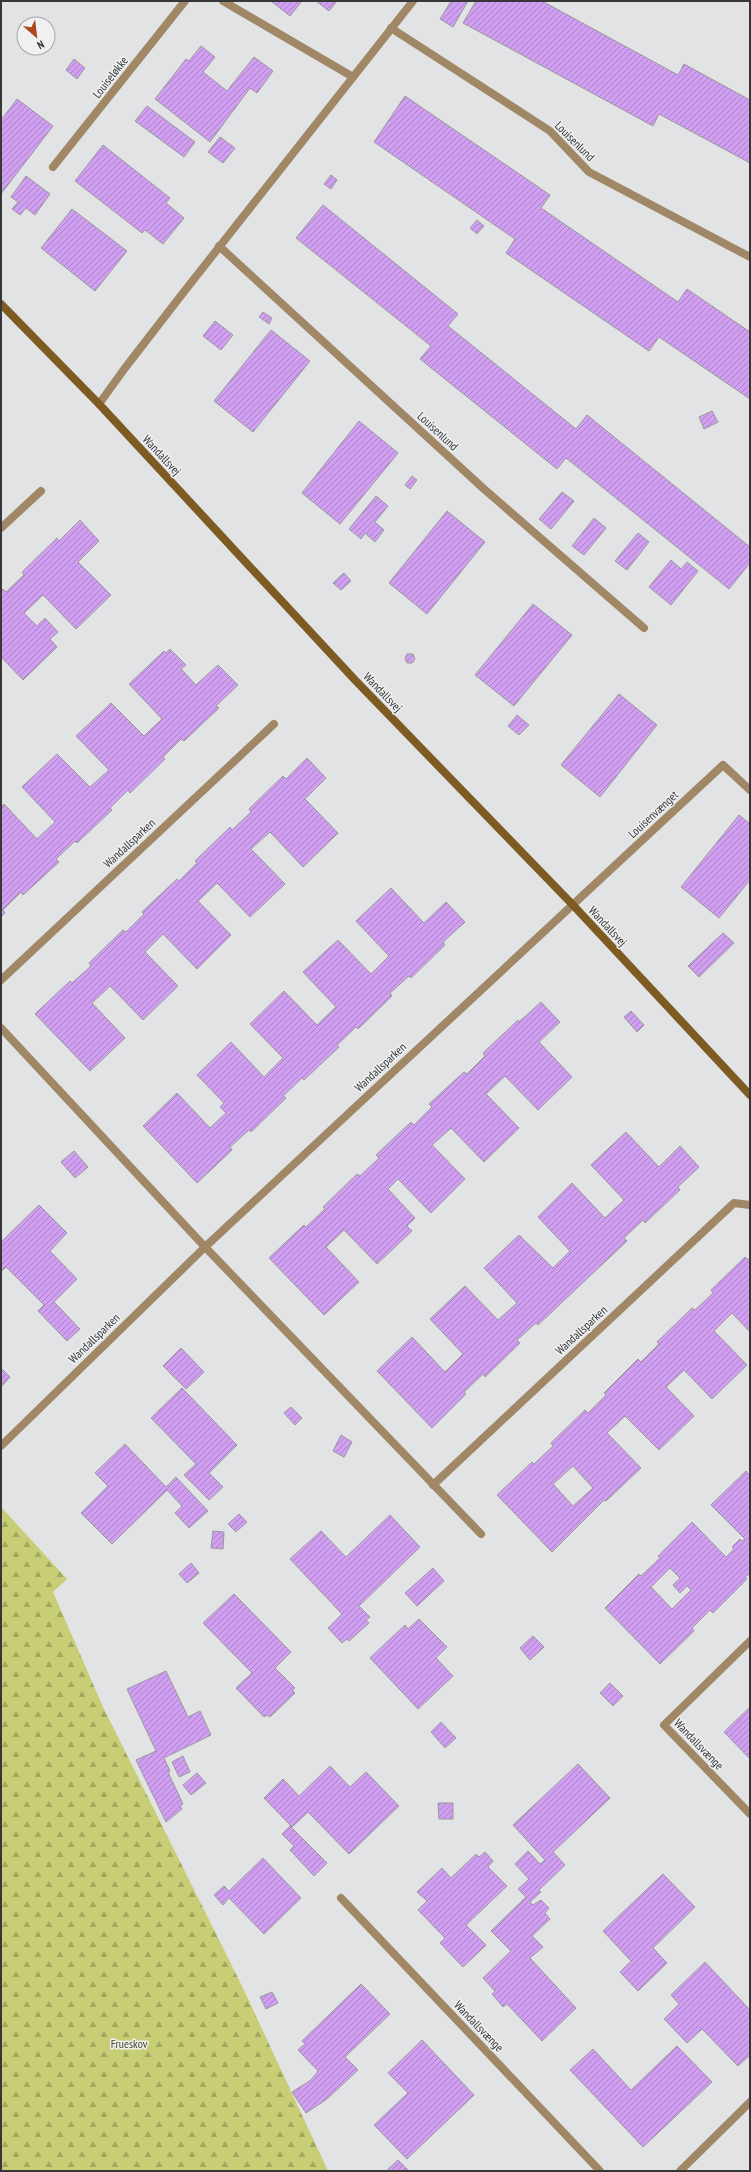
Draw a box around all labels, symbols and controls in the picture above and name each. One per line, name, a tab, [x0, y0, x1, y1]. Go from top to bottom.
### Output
north arrow	[16, 16, 56, 56]
text: N	[35, 37, 47, 52]
street label: Louiseløkke	[89, 53, 131, 101]
street label: Louisenlund	[552, 118, 598, 164]
street label: Louisenlund	[415, 408, 461, 454]
street label: Wandallsvej	[140, 432, 184, 478]
street label: Wandallsvej	[360, 669, 406, 715]
street label: Louisenvænget	[625, 787, 682, 841]
street label: Wandallsparken	[100, 815, 158, 871]
street label: Wandallsvej	[586, 903, 630, 949]
street label: Wandallsparken	[351, 1039, 409, 1095]
street label: Wandallsparken	[552, 1302, 610, 1358]
street label: Wandallsparken	[65, 1310, 123, 1366]
street label: Wandallsvænge	[671, 1715, 727, 1773]
street label: Wandallsvænge	[451, 1997, 507, 2055]
park label: Frueskov	[111, 2036, 148, 2051]

